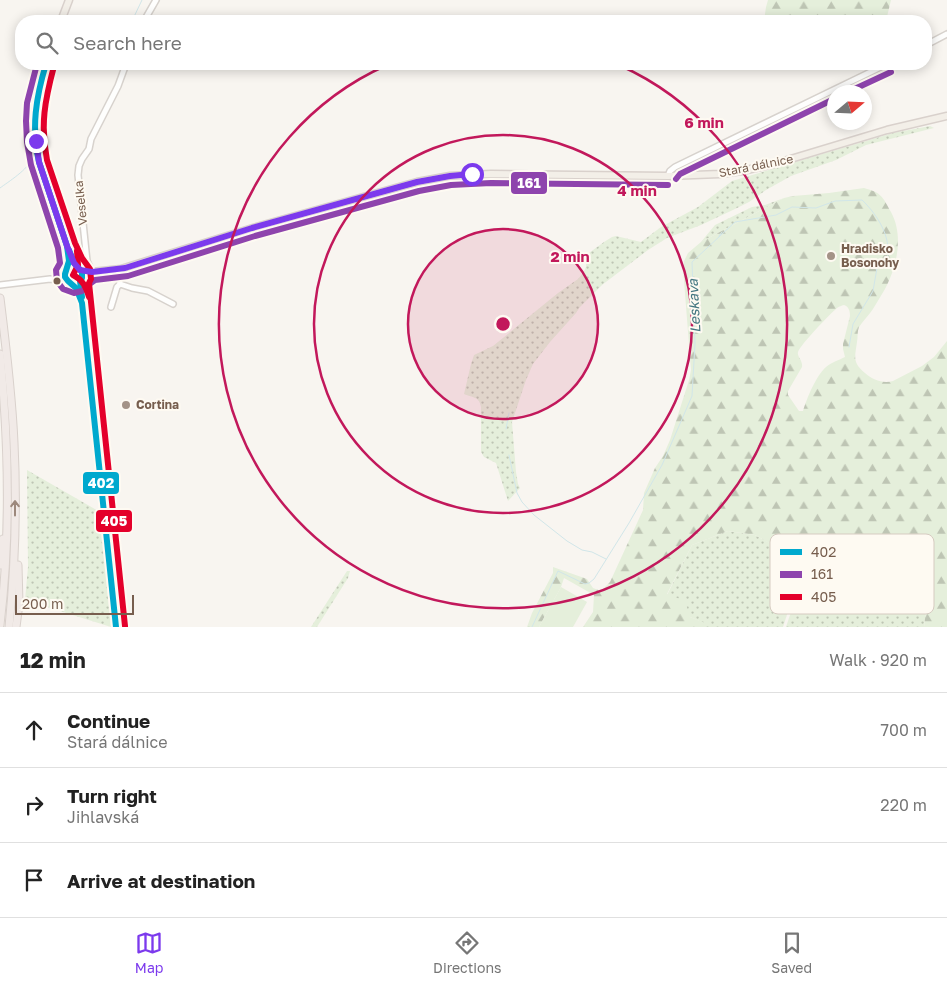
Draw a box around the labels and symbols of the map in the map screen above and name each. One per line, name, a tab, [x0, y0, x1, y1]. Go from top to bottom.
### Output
north arrow	[827, 85, 872, 130]
text: 6 min	[684, 113, 724, 131]
route end	[25, 130, 48, 153]
street label: Stará dálnice	[717, 151, 794, 180]
route start	[461, 163, 484, 186]
line badge: 161	[510, 171, 548, 195]
text: 161	[517, 174, 541, 191]
street label: Veselka	[71, 180, 90, 226]
text: 4 min	[617, 181, 657, 199]
place label: Hradisko Bosonohy	[841, 241, 900, 270]
text: 2 min	[550, 247, 590, 265]
marker: Hradisko Bosonohy	[825, 250, 837, 262]
unlabelled marker	[52, 276, 62, 286]
water label: Leskava	[684, 277, 703, 333]
centre of rings	[494, 315, 512, 333]
place label: Cortina	[136, 397, 179, 412]
marker: Cortina	[120, 399, 132, 411]
line badge: 402	[82, 471, 120, 495]
text: 402	[88, 474, 115, 491]
one-way arrow	[10, 501, 20, 517]
line badge: 405	[95, 509, 133, 533]
text: 405	[101, 512, 128, 529]
legend	[770, 534, 934, 614]
text: 402	[811, 543, 836, 560]
text: 161	[811, 565, 833, 582]
text: 405	[811, 588, 836, 605]
scale bar	[15, 592, 134, 615]

